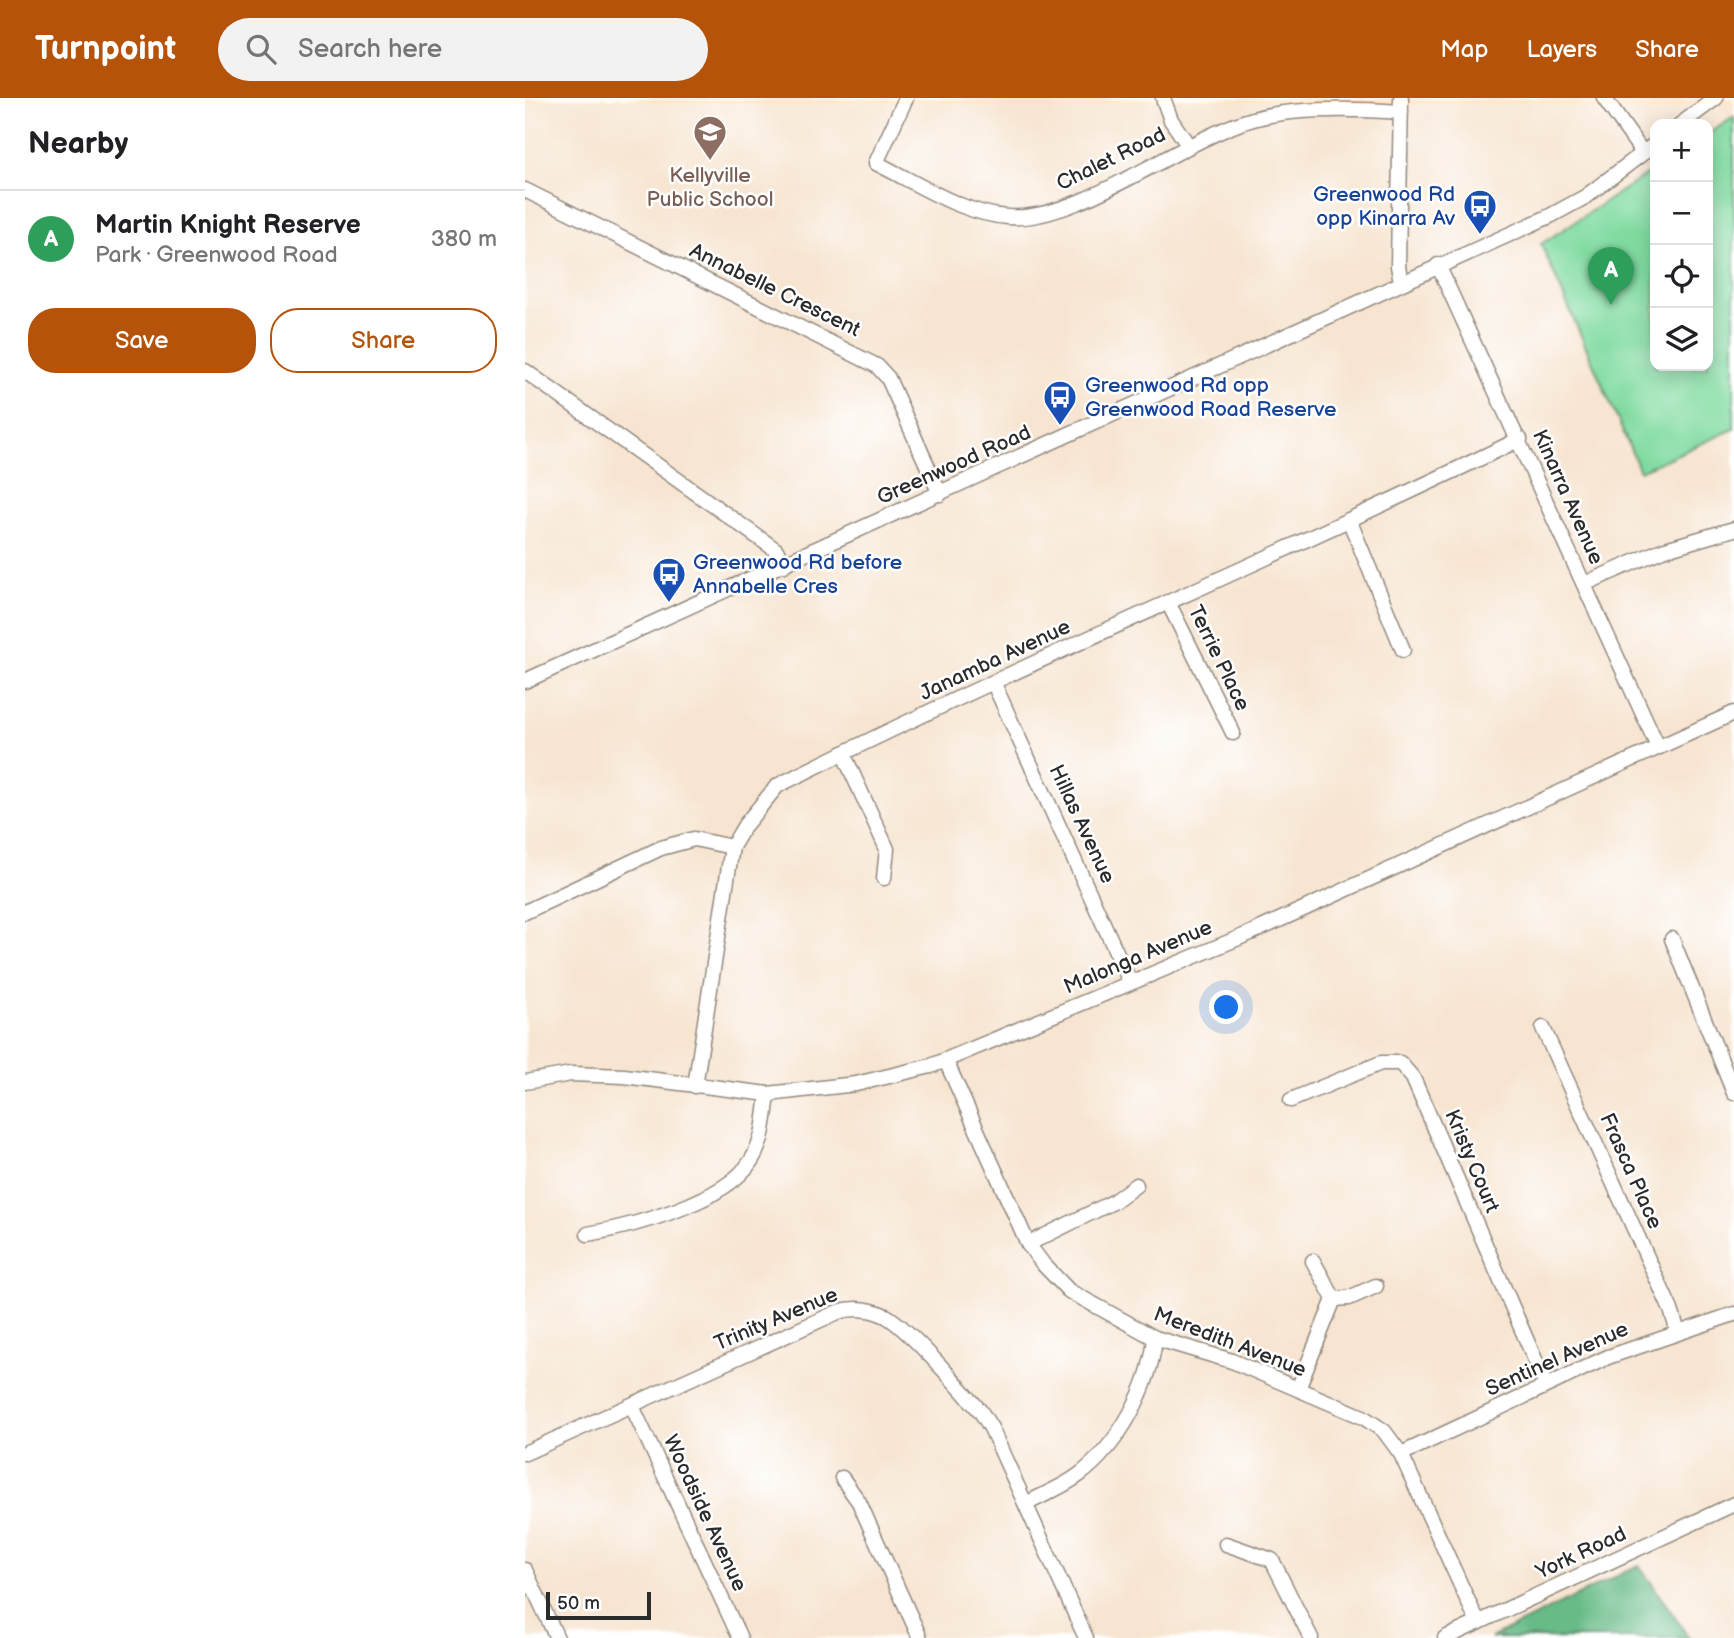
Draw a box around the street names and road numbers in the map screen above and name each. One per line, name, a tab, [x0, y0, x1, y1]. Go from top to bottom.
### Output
street label: Chalet Road	[1052, 122, 1170, 196]
street label: Annabelle Crescent	[686, 238, 865, 342]
street label: Greenwood Road	[873, 420, 1035, 510]
street label: Kinarra Avenue	[1527, 426, 1609, 568]
street label: Terrie Place	[1183, 601, 1255, 715]
street label: Janamba Avenue	[916, 614, 1074, 706]
street label: Hillas Avenue	[1044, 761, 1120, 887]
street label: Malonga Avenue	[1060, 915, 1216, 999]
street label: Kristy Court	[1439, 1106, 1505, 1217]
street label: Frasca Place	[1594, 1109, 1668, 1233]
street label: Trinity Avenue	[711, 1282, 841, 1356]
street label: Meredith Avenue	[1150, 1301, 1310, 1383]
street label: Sentinel Avenue	[1482, 1316, 1632, 1402]
street label: Woodside Avenue	[658, 1431, 752, 1595]
street label: York Road	[1531, 1521, 1630, 1585]

